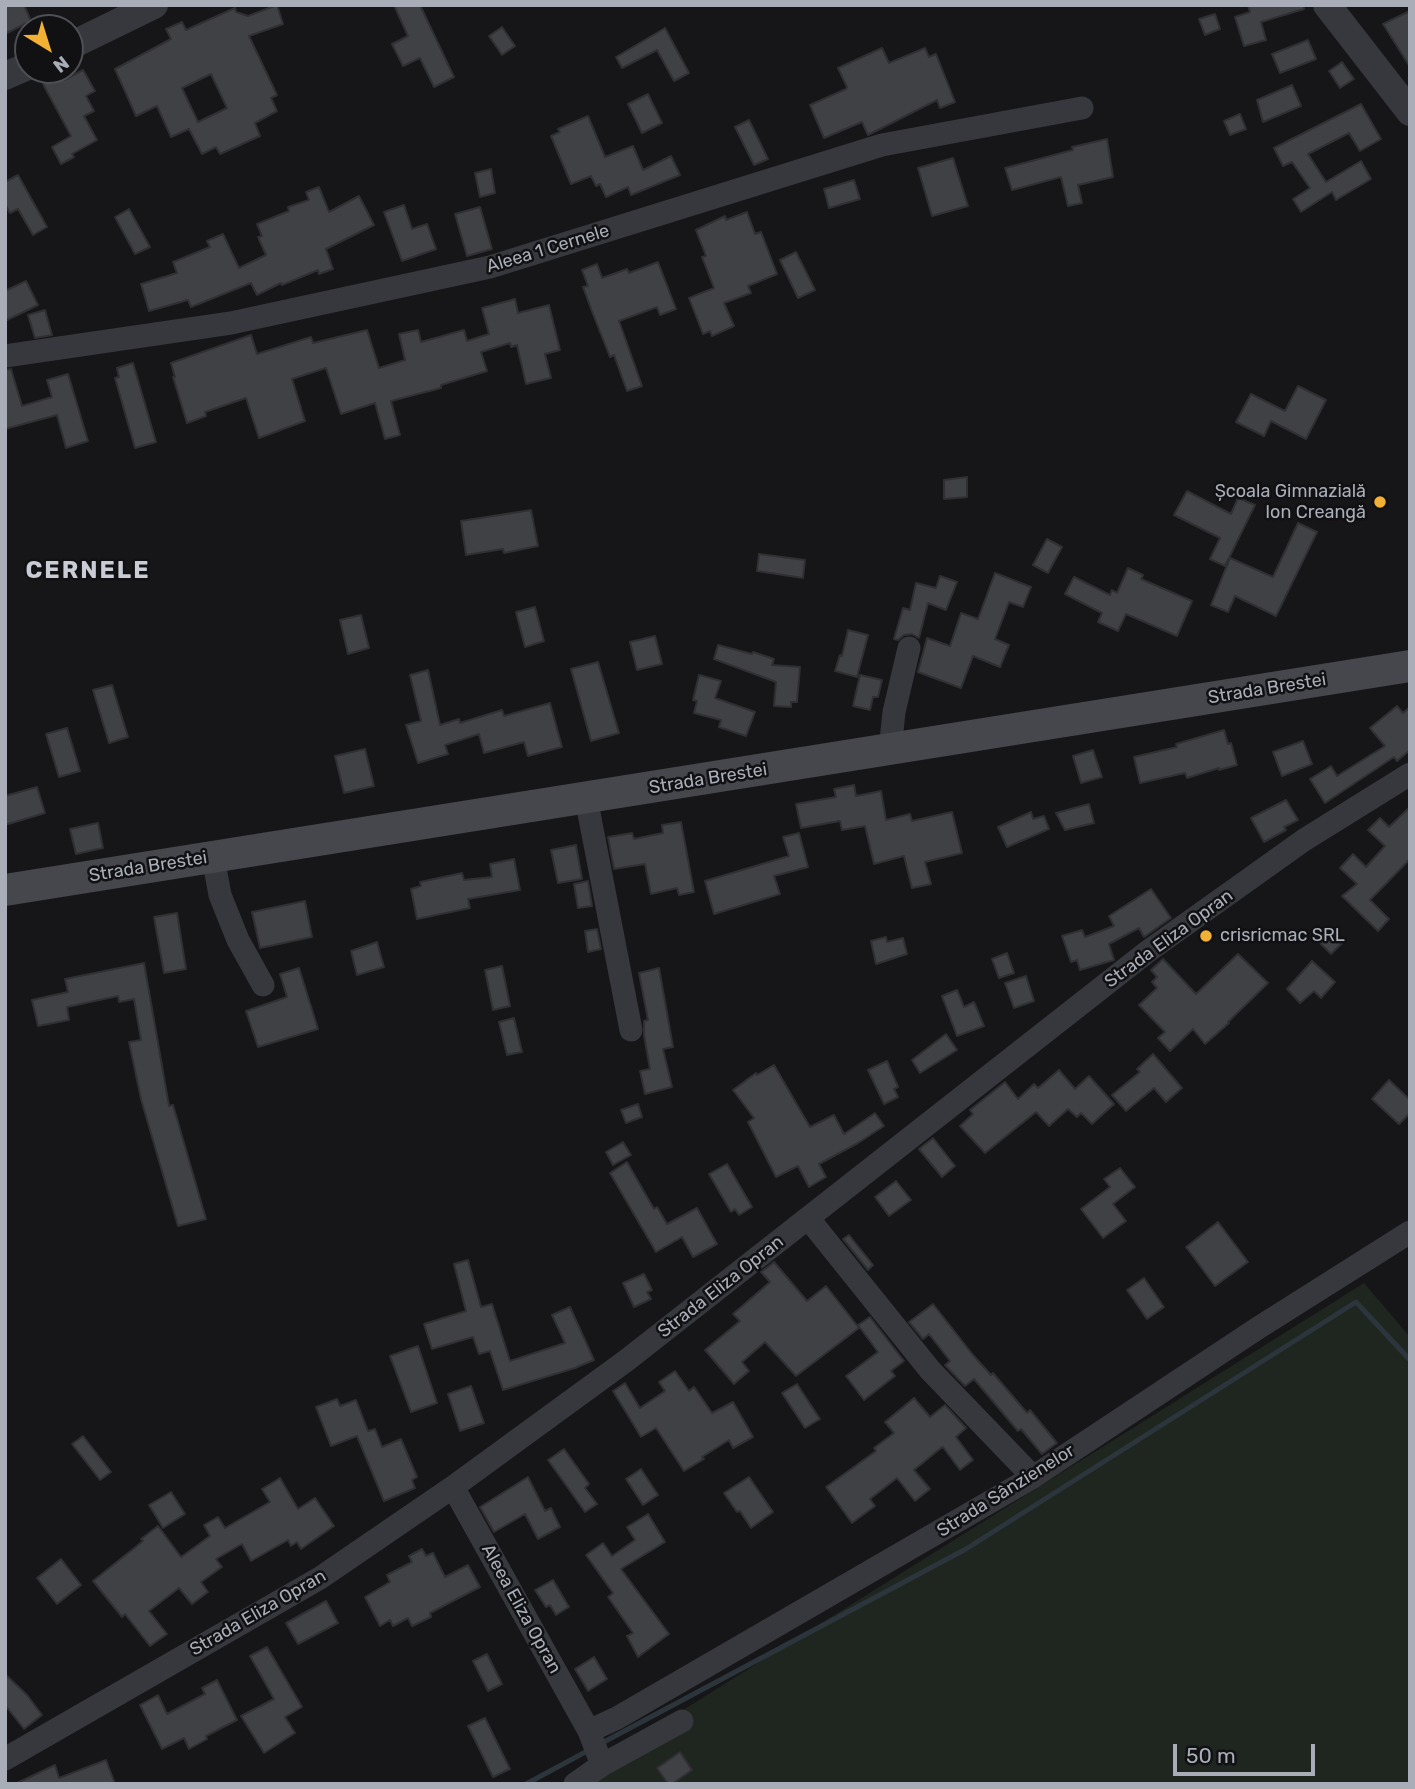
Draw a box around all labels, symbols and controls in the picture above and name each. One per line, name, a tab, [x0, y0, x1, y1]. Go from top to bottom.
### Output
north arrow	[14, 14, 84, 84]
text: N	[49, 51, 73, 78]
street label: Aleea 1 Cernele	[484, 220, 612, 278]
place label: Școala Gimnazială Ion Creangă	[1215, 481, 1366, 524]
marker: Școala Gimnazială Ion Creangă	[1372, 494, 1388, 510]
district label: CERNELE	[26, 557, 150, 585]
street label: Strada Brestei	[1206, 669, 1328, 709]
street label: Strada Brestei	[647, 759, 769, 799]
street label: Strada Brestei	[87, 847, 209, 887]
street label: Strada Eliza Opran	[1101, 885, 1237, 993]
place label: crisricmac SRL	[1220, 925, 1345, 947]
marker: crisricmac SRL	[1198, 928, 1214, 944]
street label: Strada Eliza Opran	[654, 1231, 788, 1343]
street label: Strada Sânzienelor	[933, 1440, 1079, 1542]
street label: Aleea Eliza Opran	[477, 1541, 565, 1677]
street label: Strada Eliza Opran	[186, 1565, 330, 1661]
scale bar	[1177, 1730, 1319, 1774]
text: 50 m	[1186, 1743, 1236, 1768]

